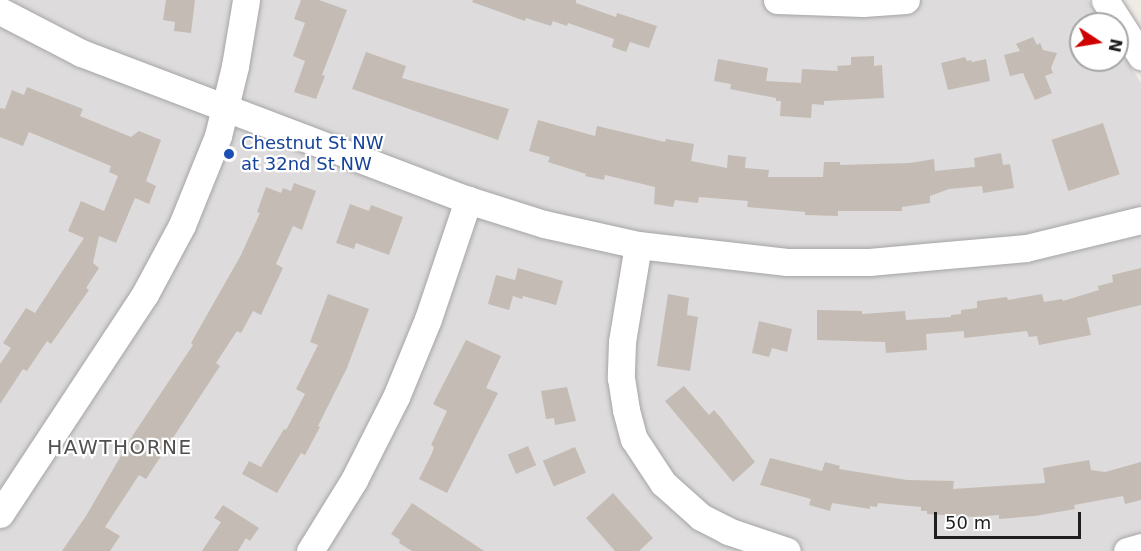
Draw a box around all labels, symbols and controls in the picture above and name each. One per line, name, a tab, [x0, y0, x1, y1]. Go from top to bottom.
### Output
north arrow	[1069, 12, 1129, 72]
text: N	[1104, 37, 1126, 54]
place label: Chestnut St NW at 32nd St NW	[241, 133, 384, 176]
marker: Chestnut St NW at 32nd St NW	[222, 147, 236, 161]
district label: HAWTHORNE	[47, 435, 193, 459]
scale bar	[937, 500, 1084, 538]
text: 50 m	[945, 512, 991, 533]

